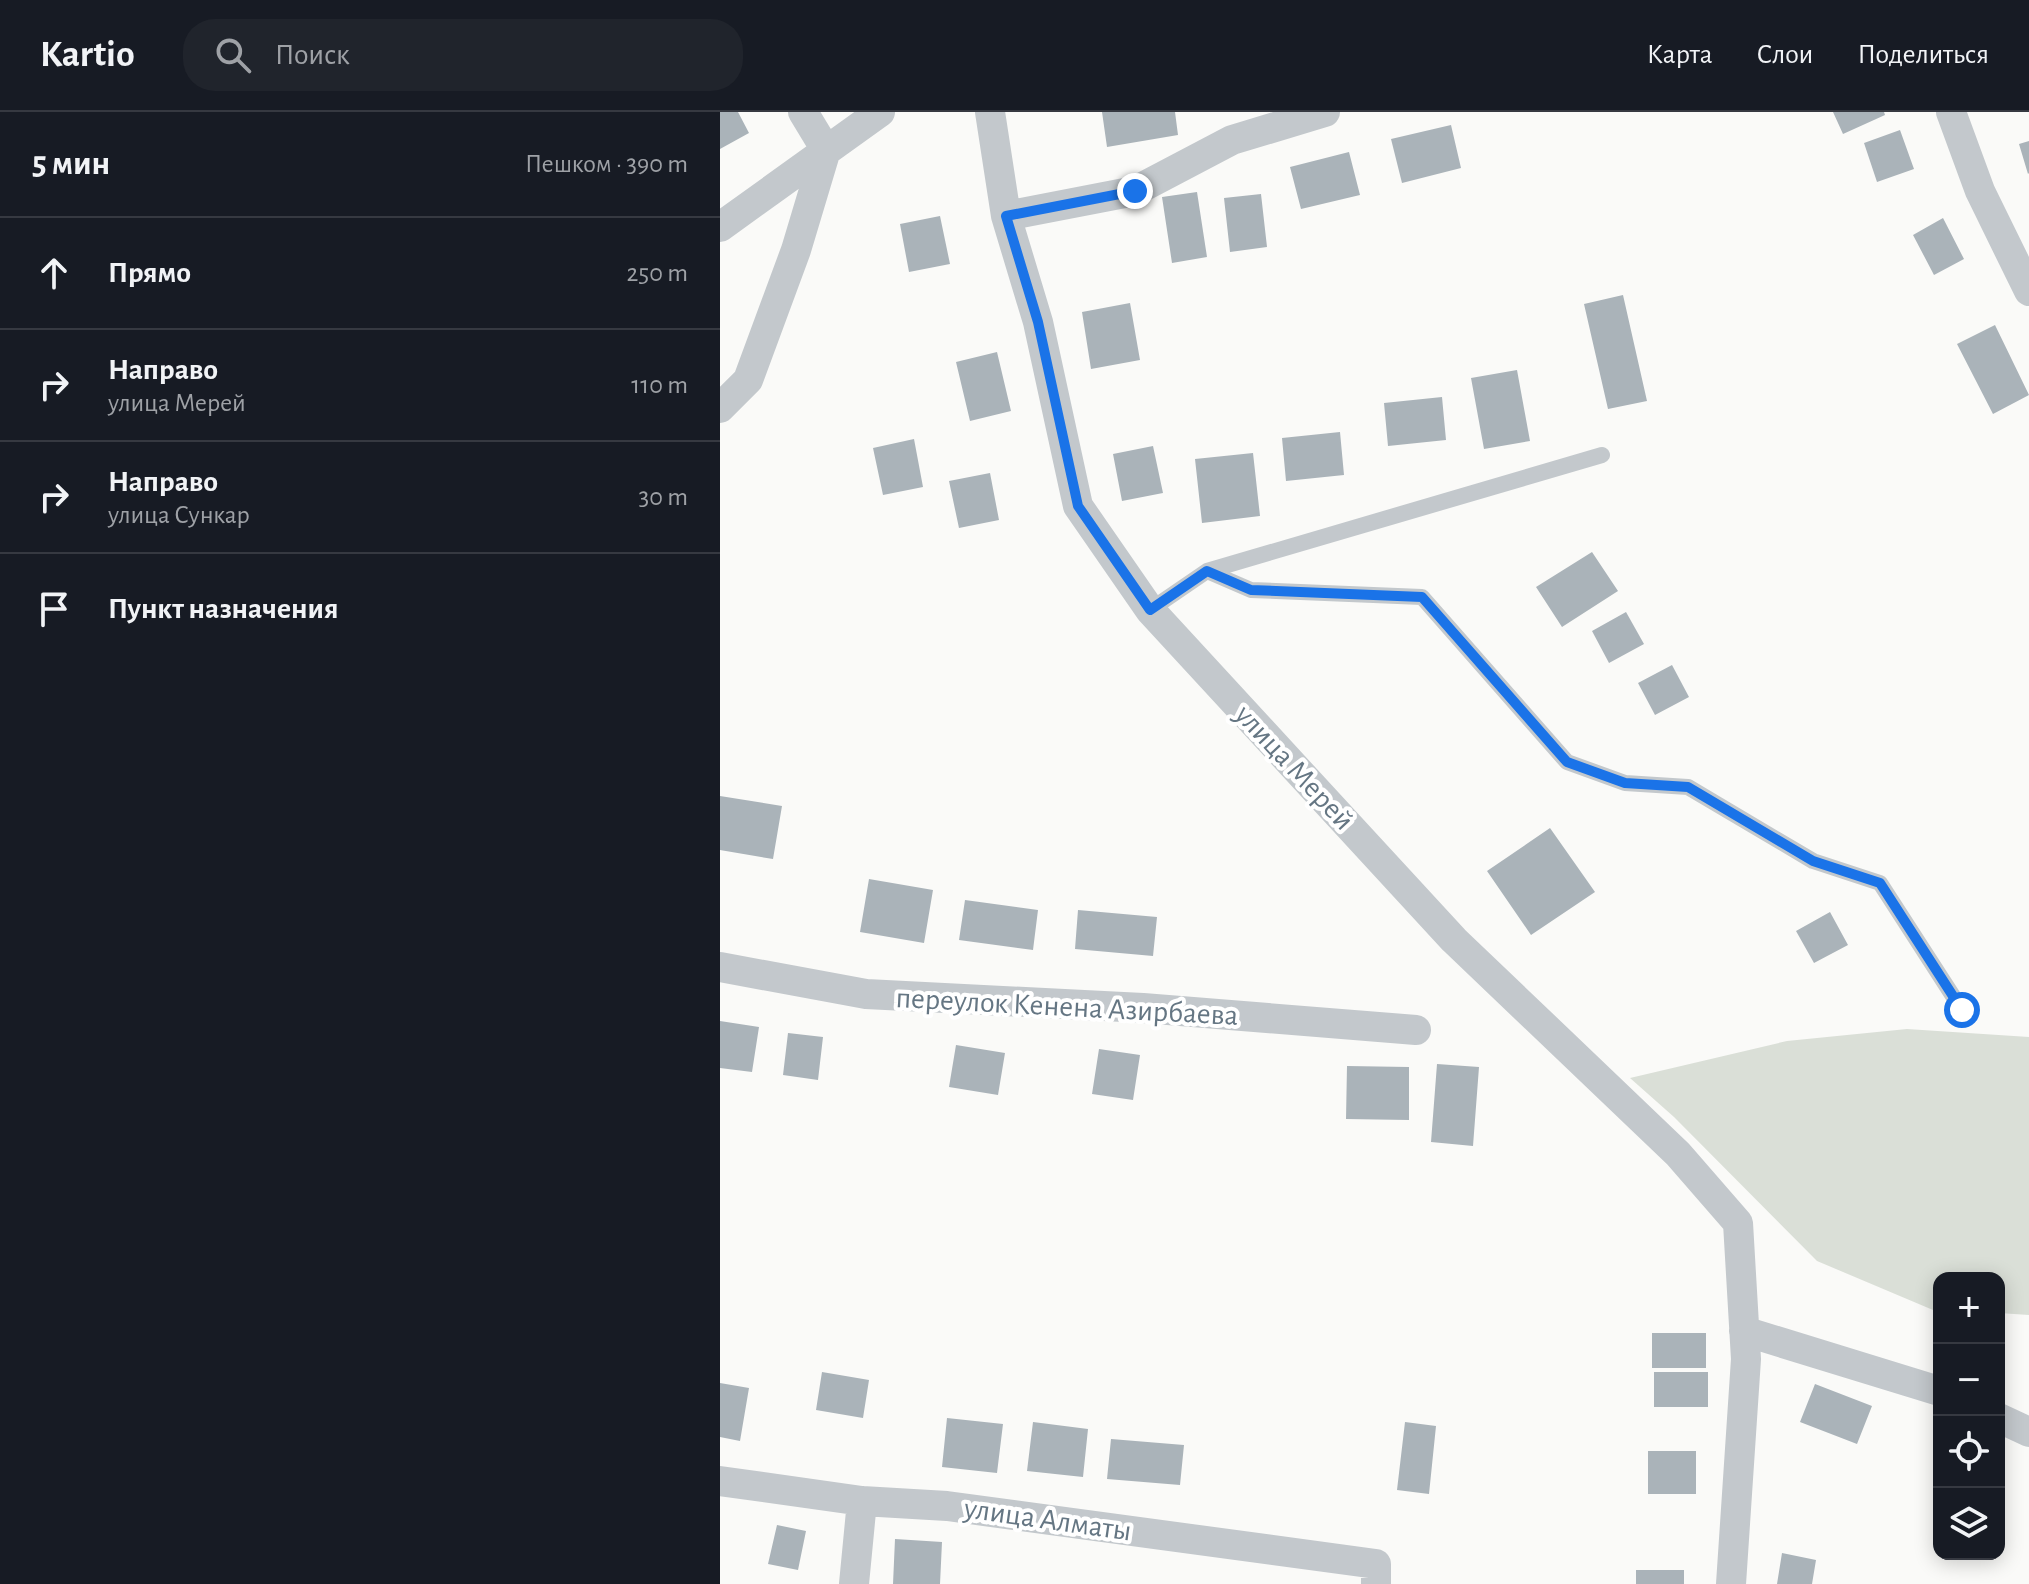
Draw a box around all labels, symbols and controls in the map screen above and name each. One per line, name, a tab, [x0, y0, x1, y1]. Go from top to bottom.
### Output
search box	[183, 19, 743, 91]
icon: search	[211, 33, 255, 77]
text: Kartio	[40, 36, 135, 74]
text: Поиск	[275, 40, 350, 70]
text: Карта	[1647, 41, 1713, 69]
text: Слои	[1757, 41, 1813, 69]
text: Поделиться	[1857, 41, 1989, 69]
text: 5 мин	[32, 147, 110, 181]
text: Пешком · 390 m	[525, 151, 688, 177]
route end	[1117, 173, 1153, 209]
icon: ahead	[32, 251, 76, 295]
text: Прямо	[108, 258, 191, 288]
text: 250 m	[626, 260, 688, 286]
text: Направо	[108, 355, 218, 385]
icon: right	[32, 363, 76, 407]
text: 110 m	[631, 372, 688, 398]
text: улица Мерей	[108, 390, 246, 416]
text: Направо	[108, 467, 218, 497]
icon: right	[32, 475, 76, 519]
text: 30 m	[638, 484, 688, 510]
text: улица Сункар	[108, 502, 250, 528]
icon: arrive	[32, 587, 76, 631]
text: Пункт назначения	[108, 594, 339, 624]
street label: улица Мерей	[1228, 699, 1359, 836]
street label: переулок Кенена Азирбаева	[895, 983, 1239, 1031]
route start	[1944, 992, 1980, 1028]
map controls	[1933, 1272, 2005, 1560]
button: +	[1933, 1272, 2005, 1344]
button: −	[1933, 1344, 2005, 1416]
button: locate	[1933, 1416, 2005, 1488]
button: layers	[1933, 1488, 2005, 1560]
street label: улица Алматы	[961, 1493, 1134, 1547]

